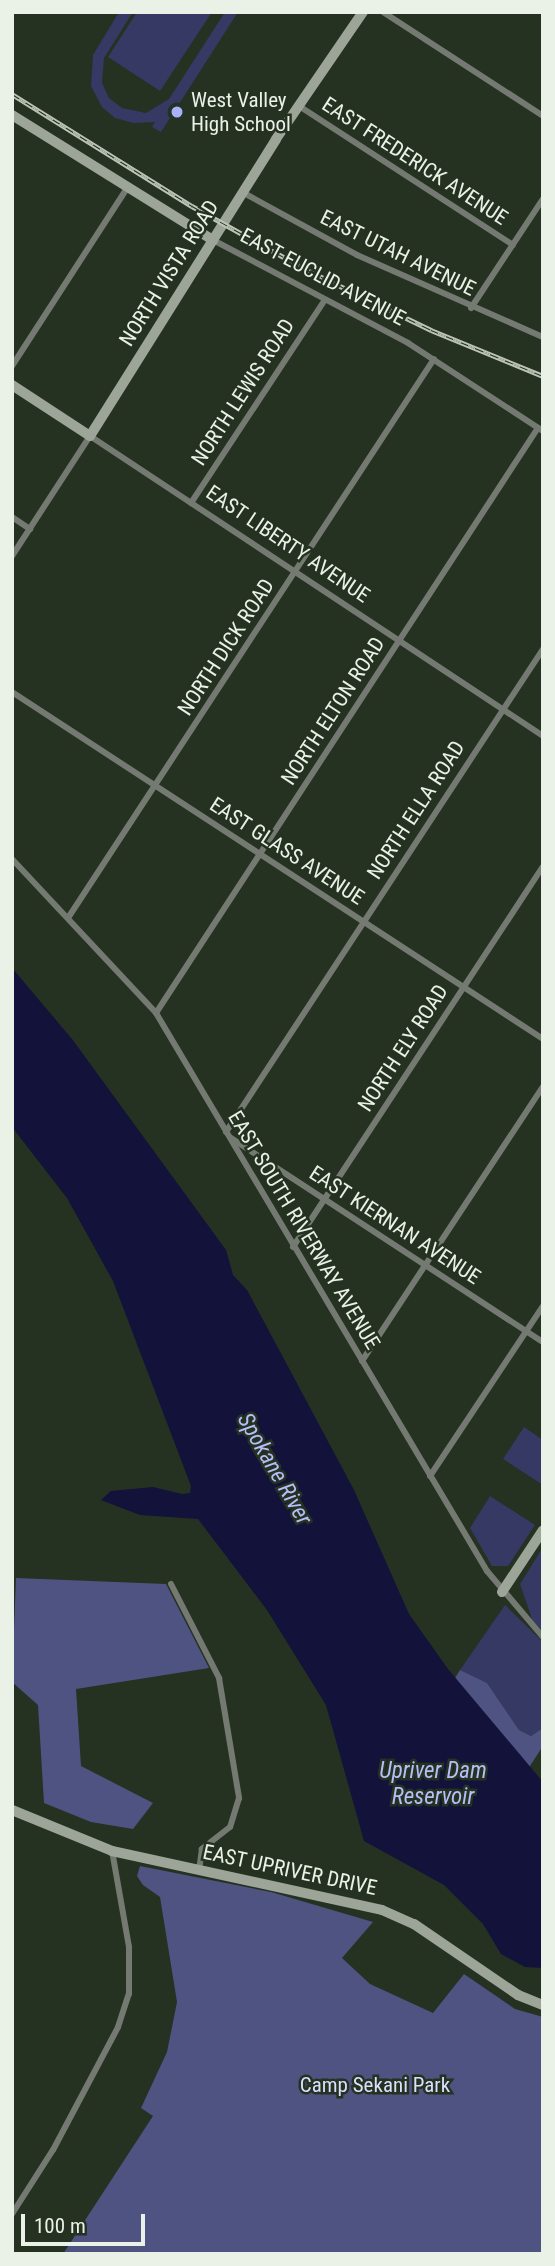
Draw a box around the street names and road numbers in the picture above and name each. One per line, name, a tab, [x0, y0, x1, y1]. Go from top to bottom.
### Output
street label: EAST FREDERICK AVENUE	[317, 91, 513, 231]
street label: NORTH VISTA ROAD	[114, 195, 224, 351]
street label: EAST UTAH AVENUE	[316, 204, 480, 302]
street label: EAST EUCLID AVENUE	[236, 223, 410, 331]
street label: NORTH LEWIS ROAD	[186, 314, 300, 470]
street label: EAST LIBERTY AVENUE	[201, 480, 375, 608]
street label: NORTH DICK ROAD	[172, 574, 280, 720]
street label: NORTH ELTON ROAD	[276, 632, 390, 790]
street label: NORTH ELLA ROAD	[362, 736, 470, 884]
street label: EAST GLASS AVENUE	[205, 792, 369, 910]
street label: NORTH ELY ROAD	[353, 980, 453, 1116]
street label: EAST SOUTH RIVERWAY AVENUE	[223, 1106, 385, 1354]
street label: EAST KIERNAN AVENUE	[305, 1160, 485, 1290]
street label: EAST UPRIVER DRIVE	[200, 1839, 380, 1901]

